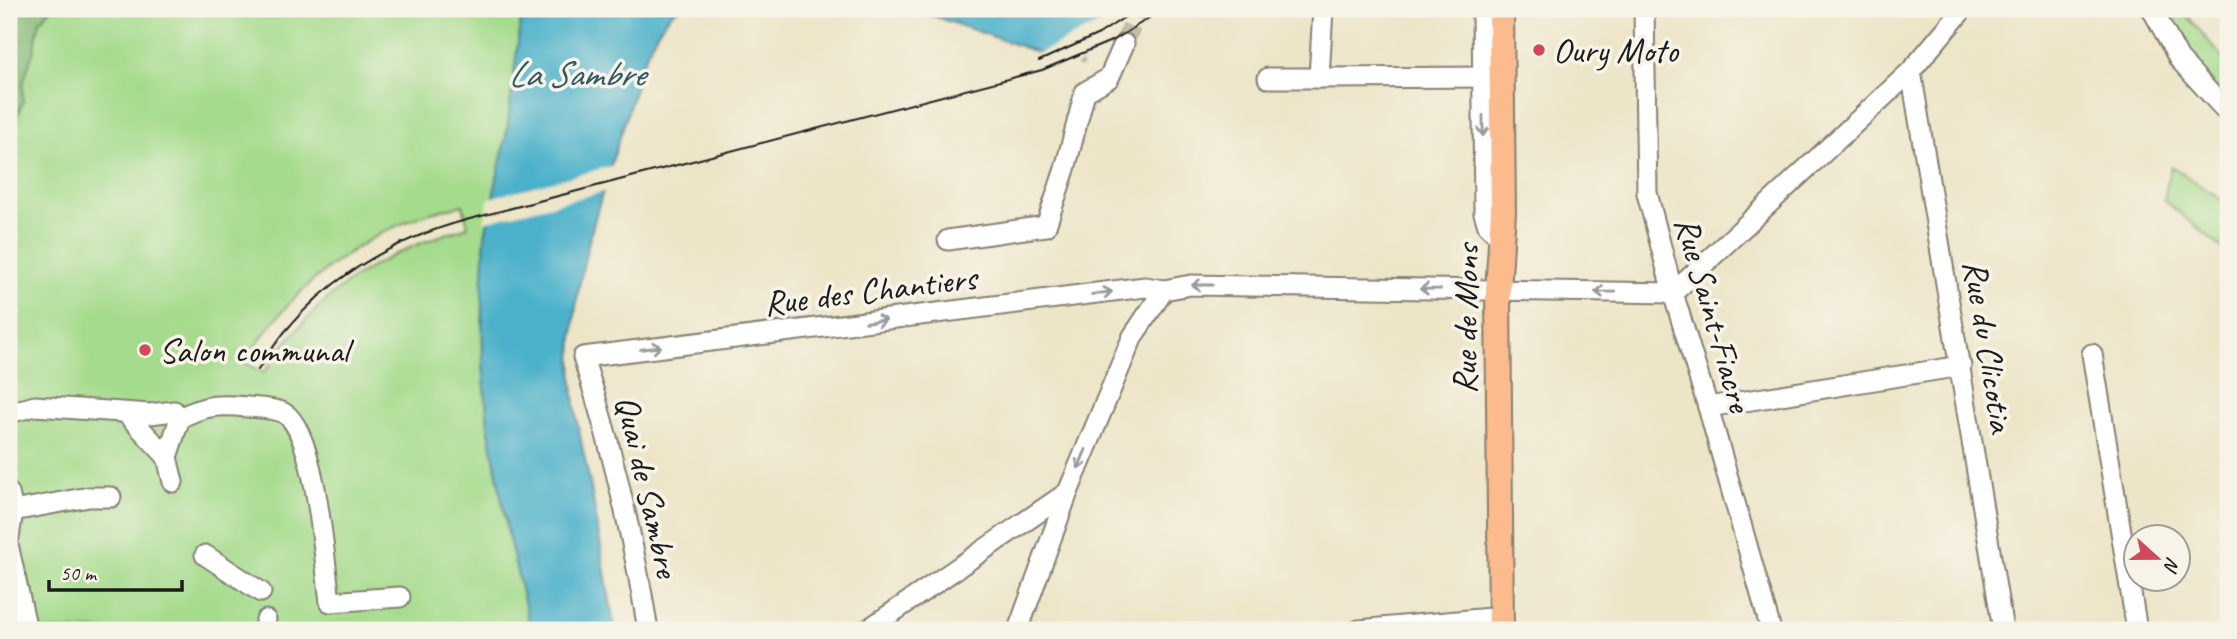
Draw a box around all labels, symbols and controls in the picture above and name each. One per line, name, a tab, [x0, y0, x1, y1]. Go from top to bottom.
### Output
place label: Oury Moto	[1553, 28, 1679, 73]
marker: Oury Moto	[1531, 42, 1547, 58]
water label: La Sambre	[508, 50, 649, 97]
one-way arrow	[1476, 114, 1490, 137]
street label: Rue Saint-Fiacre	[1664, 212, 1763, 419]
street label: Rue de Mons	[1442, 241, 1489, 394]
street label: Rue des Chantiers	[761, 255, 982, 326]
street label: Rue du Clicotia	[1953, 257, 2025, 438]
one-way arrow	[1191, 278, 1214, 292]
one-way arrow	[1418, 282, 1441, 296]
one-way arrow	[1593, 285, 1616, 298]
one-way arrow	[1090, 286, 1113, 299]
one-way arrow	[865, 314, 887, 327]
place label: Salon communal	[159, 328, 355, 373]
marker: Salon communal	[137, 342, 153, 358]
one-way arrow	[639, 342, 661, 355]
street label: Quai de Sambre	[605, 391, 691, 584]
one-way arrow	[1075, 448, 1088, 469]
north arrow	[2122, 524, 2192, 594]
scale bar	[49, 548, 182, 592]
text: N	[2157, 554, 2185, 577]
text: 50 m	[60, 560, 98, 586]

